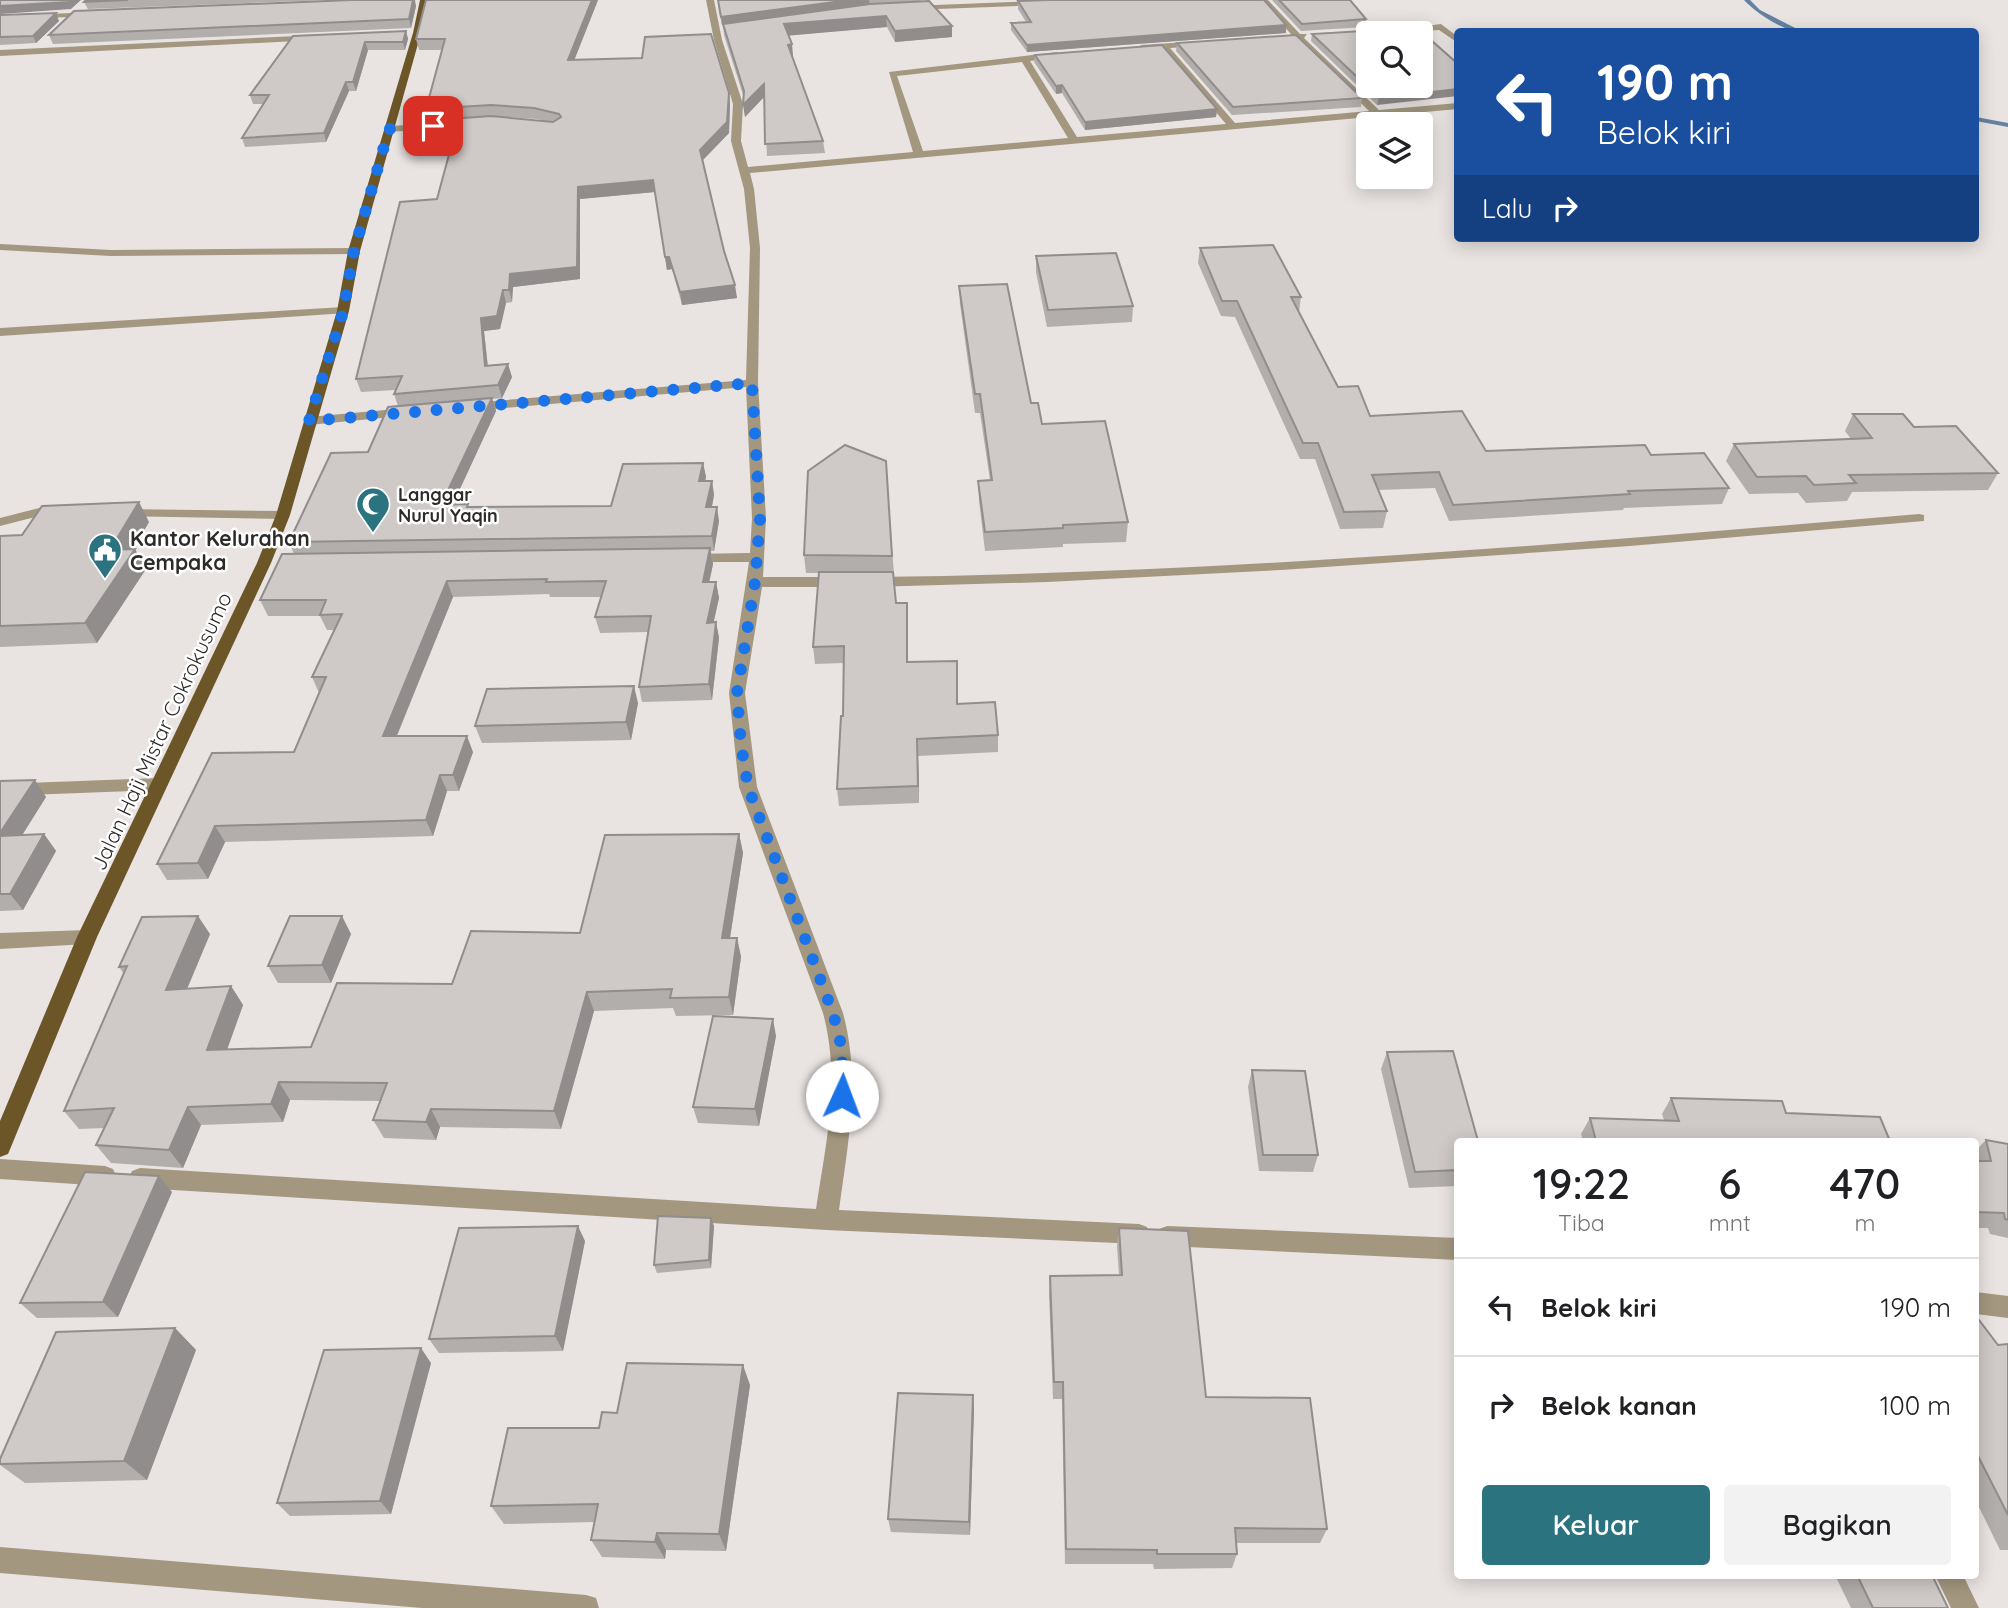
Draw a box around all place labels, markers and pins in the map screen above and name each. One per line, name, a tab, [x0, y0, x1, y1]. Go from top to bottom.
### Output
pin	[403, 96, 463, 156]
place label: Langgar Nurul Yaqin	[398, 483, 498, 527]
mosque icon: Langgar Nurul Yaqin	[354, 485, 392, 534]
place label: Kantor Kelurahan Cempaka	[130, 525, 310, 575]
public building icon: Kantor Kelurahan Cempaka	[86, 531, 124, 580]

